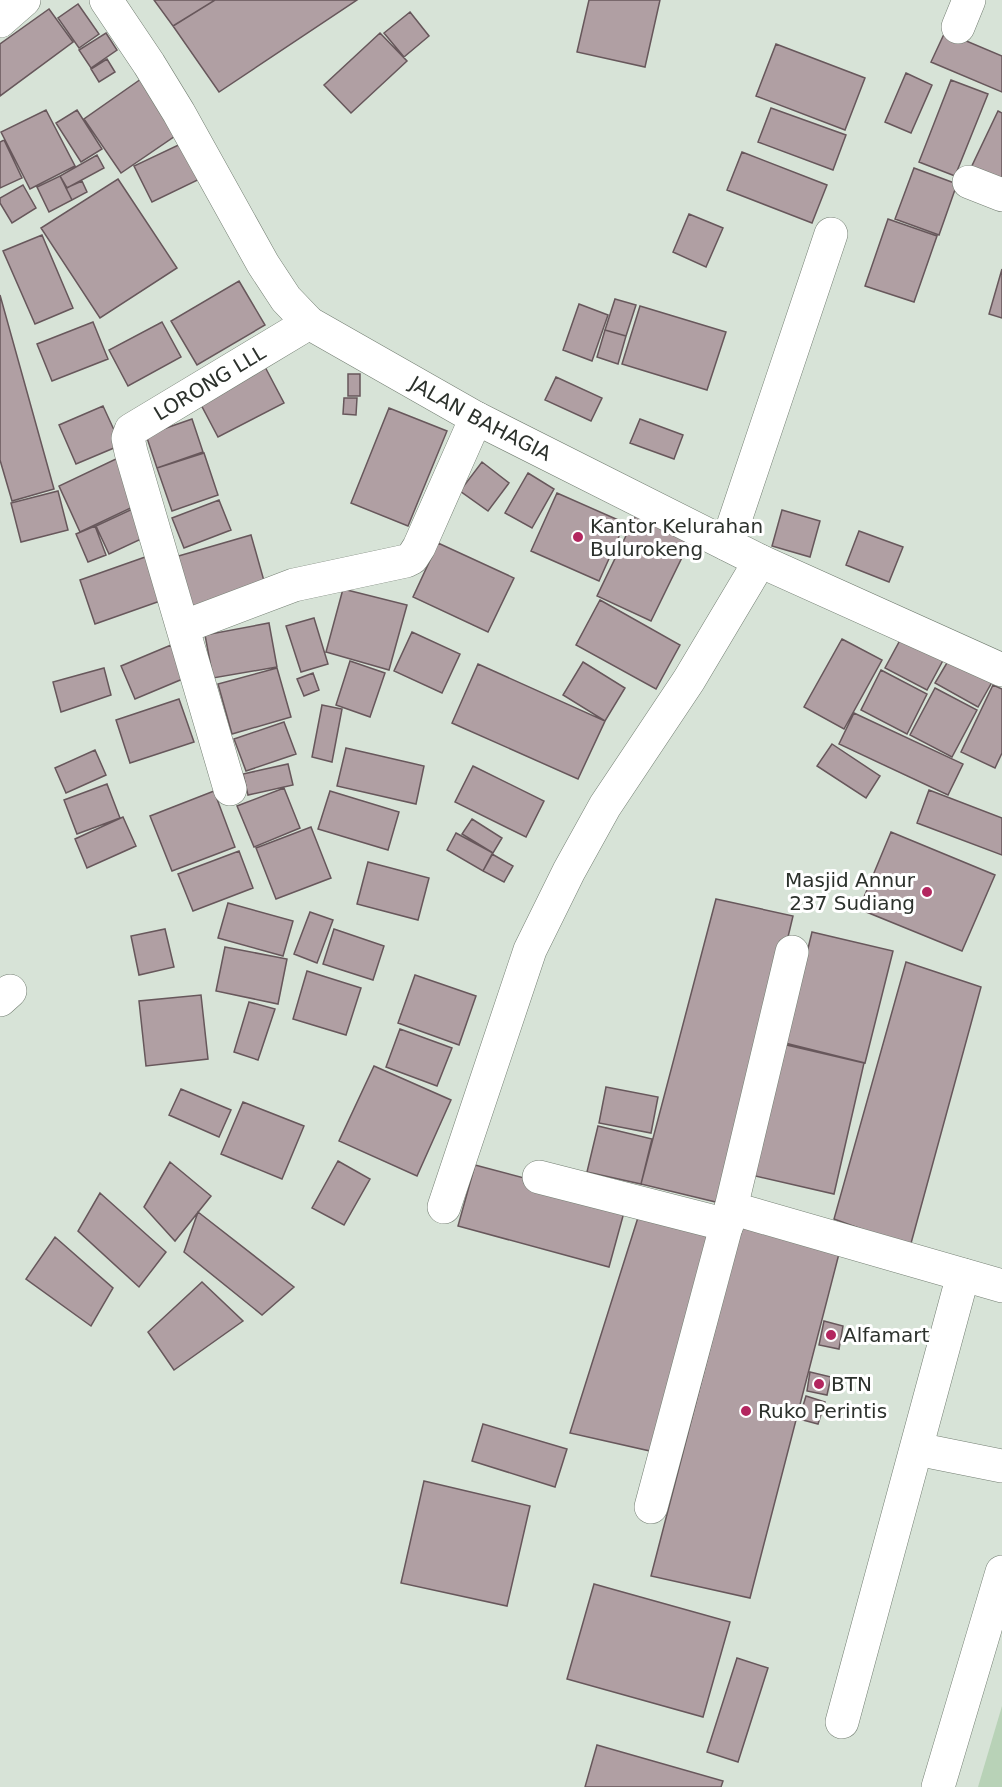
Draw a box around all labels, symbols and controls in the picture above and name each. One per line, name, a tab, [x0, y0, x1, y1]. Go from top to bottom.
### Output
street label: LORONG LLL	[150, 339, 271, 425]
street label: JALAN BAHAGIA	[404, 370, 556, 466]
place label: Kantor Kelurahan Bulurokeng	[590, 514, 763, 561]
marker: Kantor Kelurahan Bulurokeng	[571, 530, 585, 544]
place label: Masjid Annur 237 Sudiang	[785, 868, 916, 915]
marker: Masjid Annur 237 Sudiang	[920, 885, 934, 899]
place label: Alfamart	[843, 1323, 929, 1347]
marker: Alfamart	[824, 1328, 838, 1342]
place label: BTN	[831, 1372, 872, 1396]
marker: BTN	[812, 1377, 826, 1391]
place label: Ruko Perintis	[758, 1399, 887, 1423]
marker: Ruko Perintis	[739, 1404, 753, 1418]

